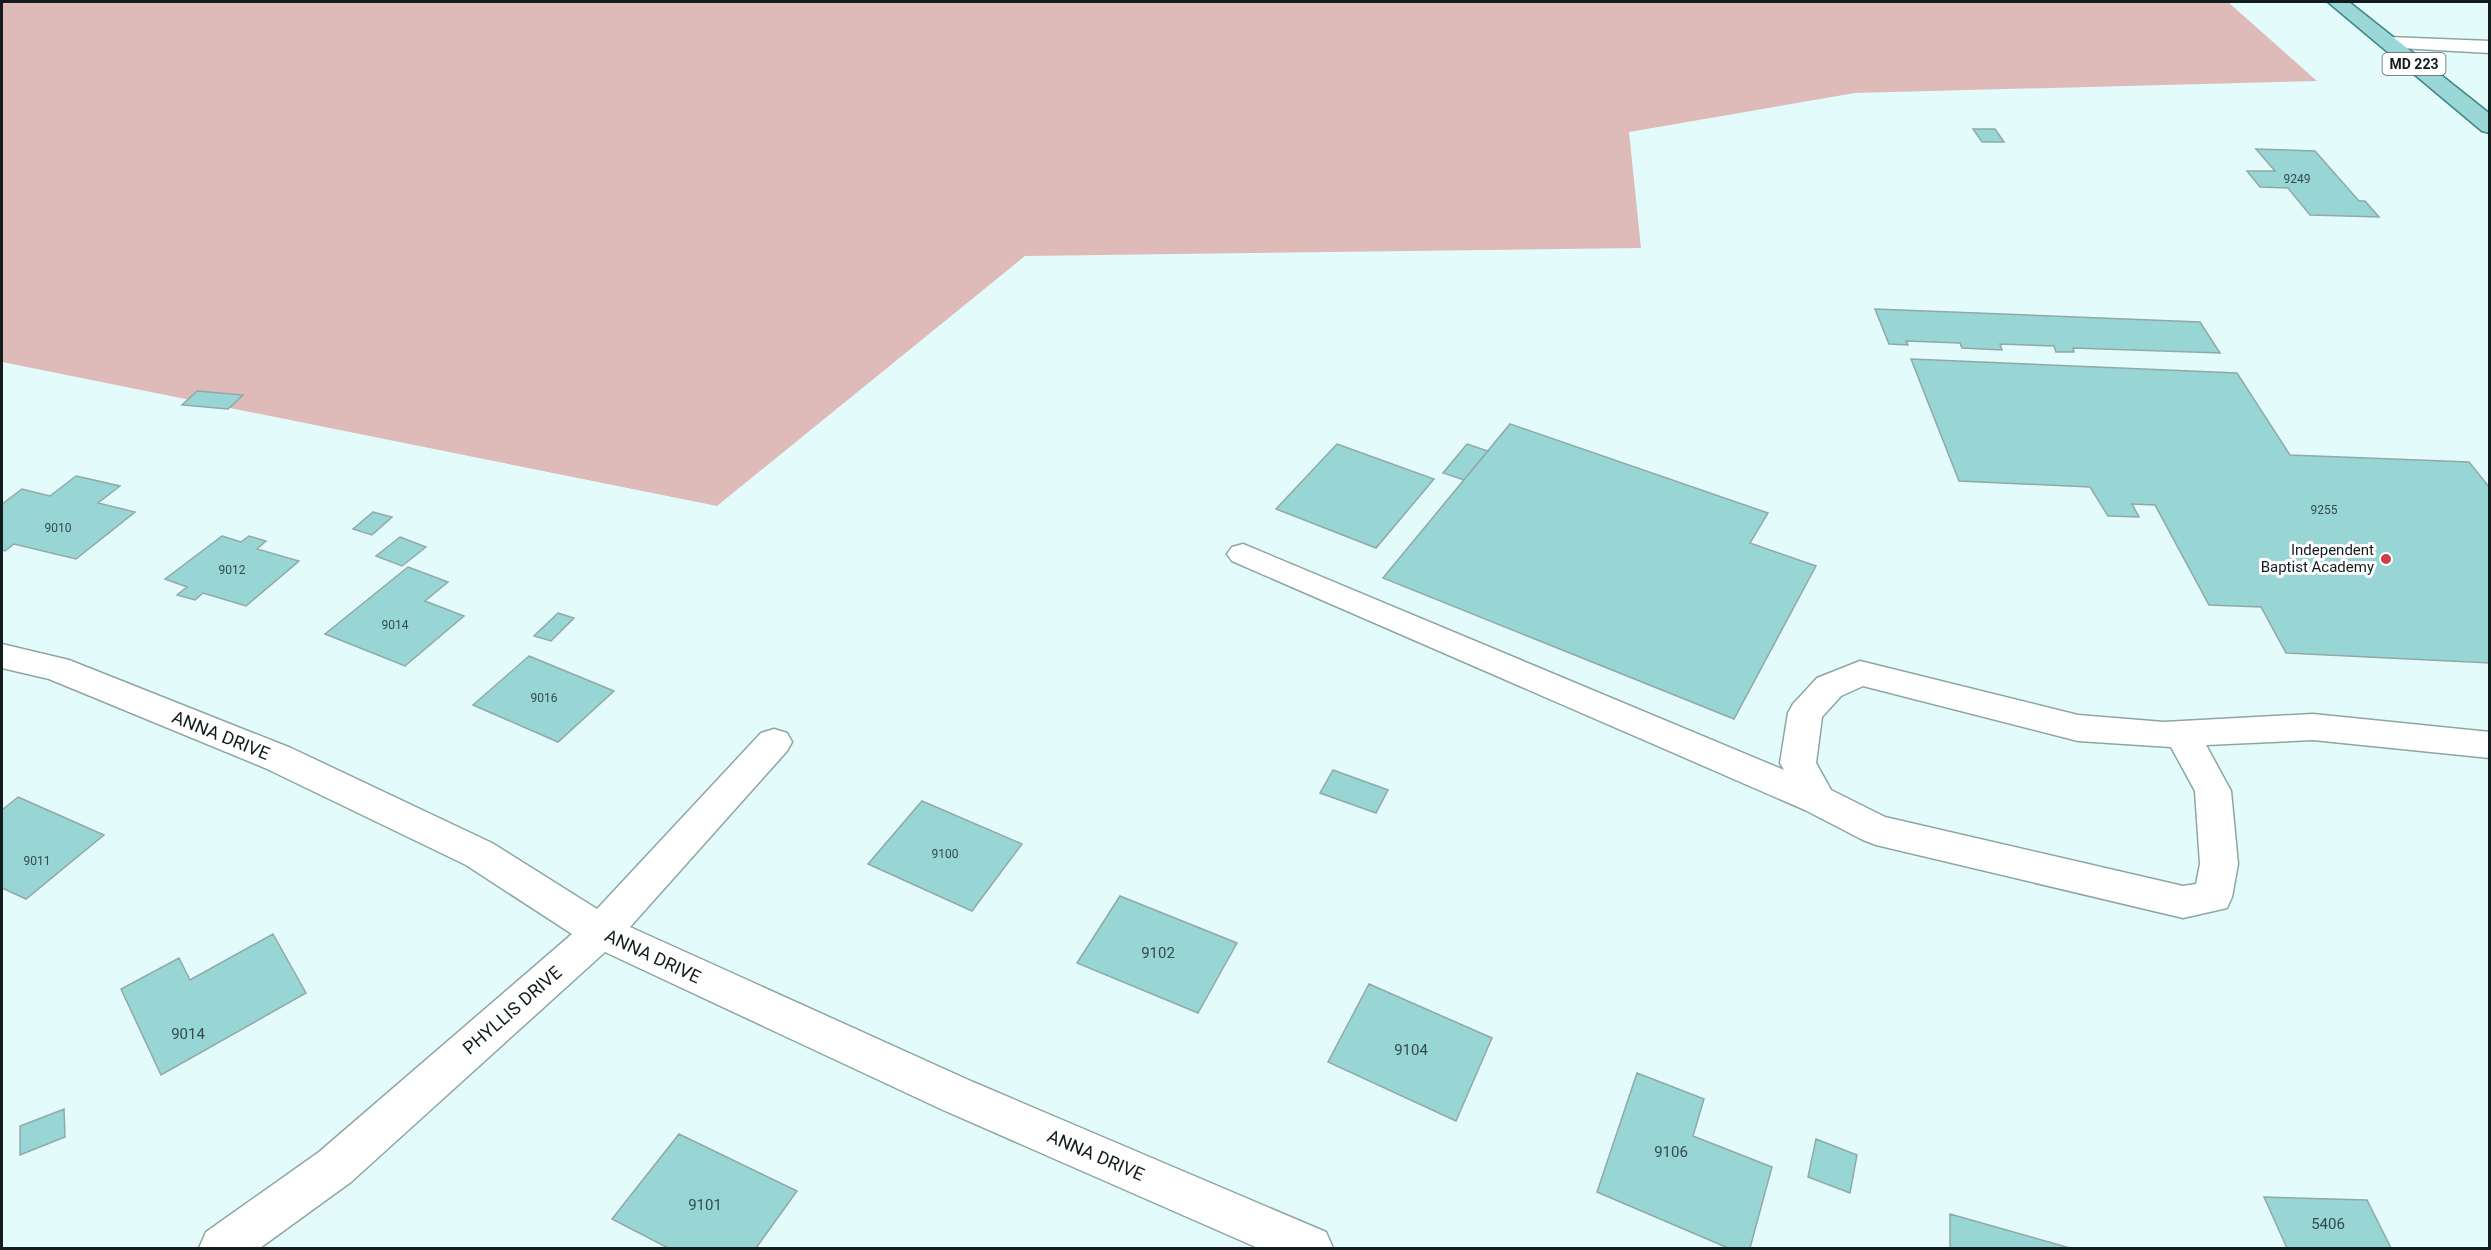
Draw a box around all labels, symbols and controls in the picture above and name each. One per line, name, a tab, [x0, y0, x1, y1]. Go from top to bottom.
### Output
road number: MD 223	[2382, 53, 2446, 75]
house number: 9249	[2284, 172, 2310, 186]
house number: 9255	[2311, 503, 2338, 517]
house number: 9010	[45, 521, 72, 535]
place label: Independent Baptist Academy	[2261, 541, 2374, 576]
marker: Independent Baptist Academy	[2379, 552, 2393, 566]
house number: 9012	[219, 563, 246, 577]
house number: 9014	[382, 618, 409, 632]
house number: 9016	[531, 691, 558, 705]
street label: ANNA DRIVE	[169, 706, 273, 764]
house number: 9100	[932, 847, 959, 861]
house number: 9011	[24, 854, 50, 868]
street label: ANNA DRIVE	[602, 925, 704, 987]
house number: 9102	[1141, 944, 1175, 962]
street label: PHYLLIS DRIVE	[458, 961, 566, 1059]
house number: 9014	[171, 1025, 205, 1043]
house number: 9104	[1394, 1041, 1428, 1059]
street label: ANNA DRIVE	[1044, 1125, 1148, 1185]
house number: 9106	[1654, 1143, 1688, 1161]
house number: 9101	[688, 1196, 722, 1214]
house number: 5406	[2311, 1215, 2345, 1233]

